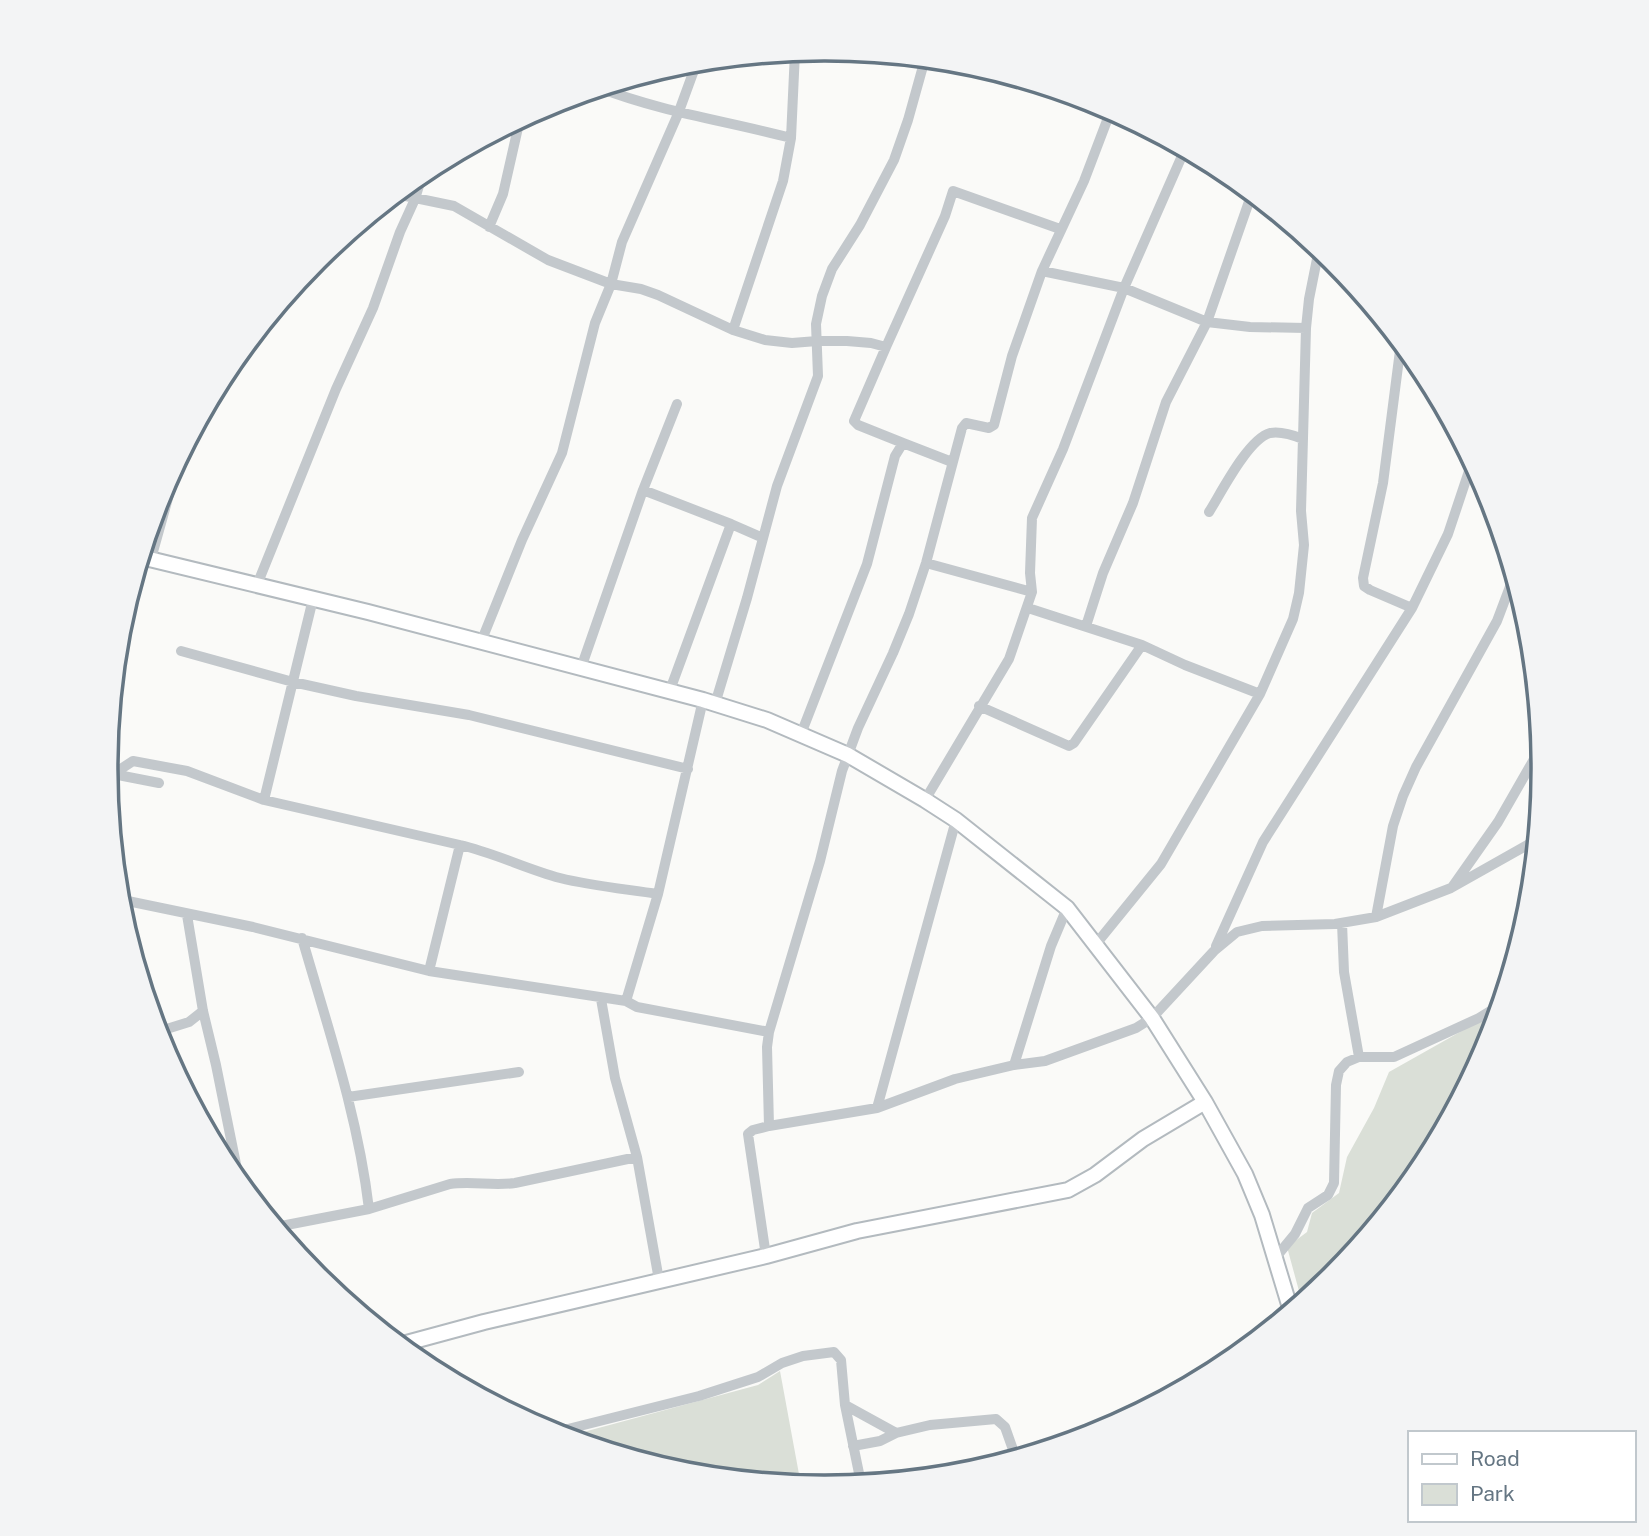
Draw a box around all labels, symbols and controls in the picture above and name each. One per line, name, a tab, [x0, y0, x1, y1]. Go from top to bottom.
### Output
legend	[1408, 1431, 1635, 1522]
text: Road	[1470, 1446, 1520, 1471]
text: Park	[1470, 1481, 1515, 1506]

